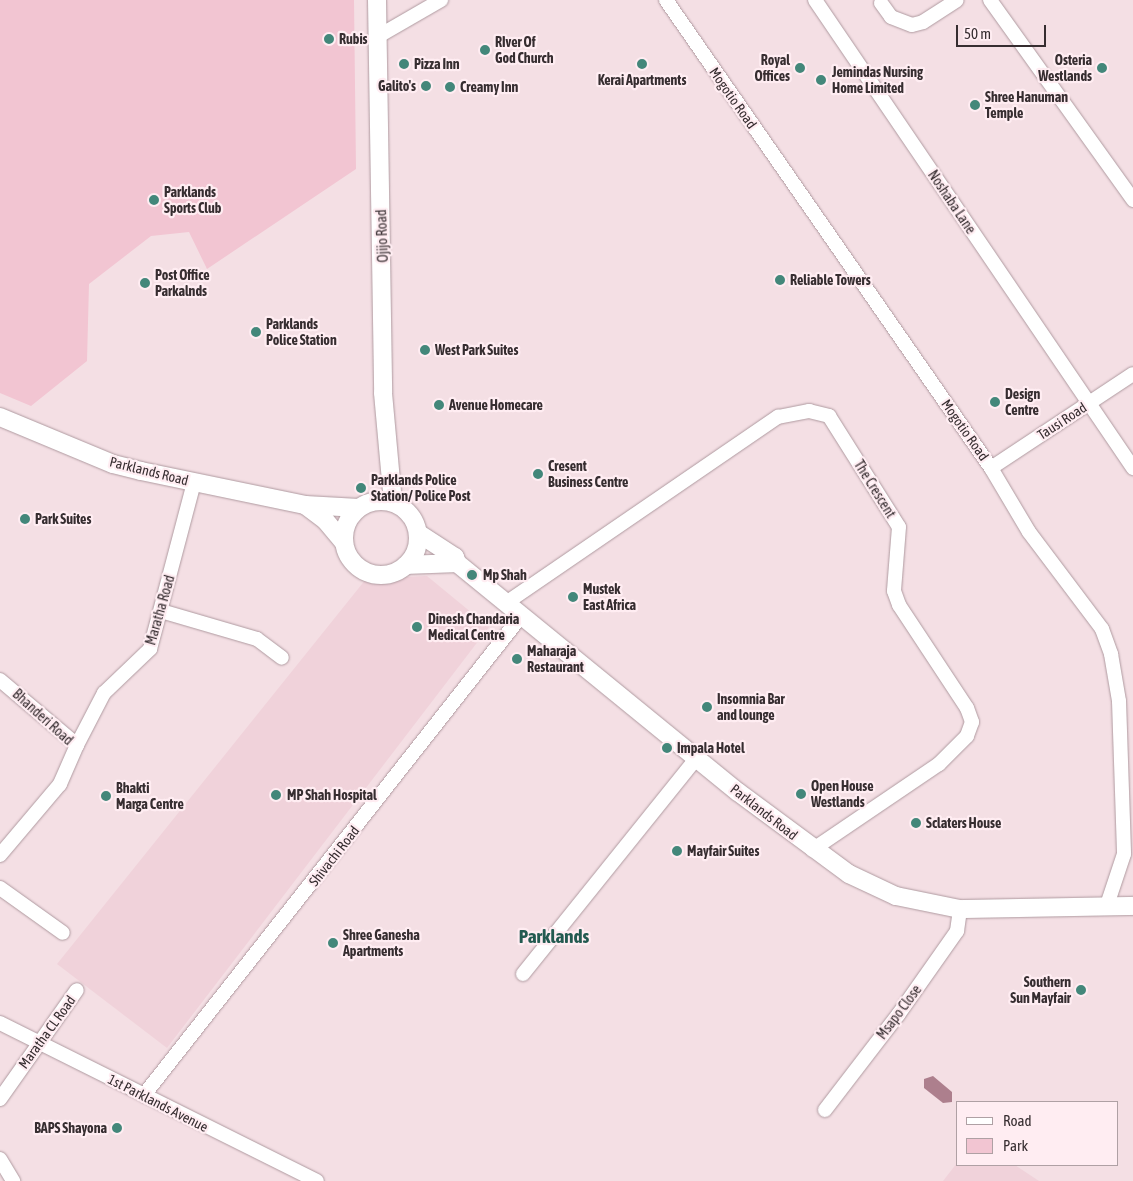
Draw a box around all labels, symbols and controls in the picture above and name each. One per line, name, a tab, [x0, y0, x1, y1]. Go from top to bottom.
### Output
scale bar	[958, 15, 1048, 47]
text: 50 m	[964, 25, 991, 42]
place label: Rubis	[339, 31, 368, 47]
marker: Rubis	[323, 33, 335, 45]
place label: RIver Of God Church	[495, 34, 554, 66]
marker: RIver Of God Church	[479, 44, 491, 56]
place label: Royal Offices	[755, 52, 790, 84]
place label: Osteria Westlands	[1038, 52, 1092, 84]
place label: Pizza Inn	[414, 56, 460, 72]
marker: Pizza Inn	[398, 58, 410, 70]
marker: Kerai Apartments	[636, 58, 648, 70]
marker: Royal Offices	[794, 62, 806, 74]
marker: Osteria Westlands	[1096, 62, 1108, 74]
street label: Mogotio Road	[706, 64, 760, 132]
place label: Jemindas Nursing Home Limited	[832, 64, 923, 96]
place label: Kerai Apartments	[598, 72, 686, 88]
marker: Jemindas Nursing Home Limited	[814, 73, 828, 87]
place label: Galito's	[378, 78, 416, 94]
place label: Creamy Inn	[460, 79, 518, 95]
marker: Galito's	[420, 80, 432, 92]
marker: Creamy Inn	[444, 81, 456, 93]
place label: Shree Hanuman Temple	[985, 89, 1068, 121]
marker: Shree Hanuman Temple	[969, 99, 981, 111]
street label: Noshaba Lane	[925, 167, 979, 237]
place label: Parklands Sports Club	[164, 184, 221, 216]
marker: Parklands Sports Club	[148, 194, 160, 206]
street label: Ojijo Road	[373, 209, 391, 263]
place label: Post Office Parkalnds	[155, 267, 210, 300]
place label: Reliable Towers	[790, 272, 871, 288]
marker: Reliable Towers	[774, 274, 786, 286]
marker: Post Office Parkalnds	[139, 277, 151, 289]
place label: Parklands Police Station	[266, 316, 337, 348]
marker: Parklands Police Station	[250, 326, 262, 338]
place label: West Park Suites	[435, 342, 518, 358]
marker: West Park Suites	[419, 344, 431, 356]
place label: Design Centre	[1005, 386, 1040, 418]
street label: Mogotio Road	[938, 396, 992, 464]
marker: Design Centre	[989, 396, 1001, 408]
place label: Avenue Homecare	[449, 397, 543, 413]
marker: Avenue Homecare	[433, 399, 445, 411]
street label: Tausi Road	[1034, 399, 1090, 443]
street label: Parklands Road	[108, 453, 190, 489]
street label: The Crescent	[851, 457, 899, 521]
place label: Cresent Business Centre	[548, 458, 628, 491]
marker: Cresent Business Centre	[532, 468, 544, 480]
place label: Parklands Police Station/ Police Post	[371, 472, 471, 504]
marker: Parklands Police Station/ Police Post	[355, 482, 367, 494]
place label: Park Suites	[35, 511, 91, 527]
marker: Park Suites	[19, 513, 31, 525]
place label: Mp Shah	[483, 567, 527, 583]
marker: Mp Shah	[465, 568, 479, 582]
street label: Maratha Road	[142, 573, 178, 647]
place label: Mustek East Africa	[583, 581, 636, 614]
marker: Mustek East Africa	[567, 591, 579, 603]
place label: Dinesh Chandaria Medical Centre	[428, 611, 519, 644]
marker: Dinesh Chandaria Medical Centre	[410, 620, 424, 634]
place label: Maharaja Restaurant	[527, 643, 584, 676]
marker: Maharaja Restaurant	[511, 653, 523, 665]
street label: Bhanderi Road	[9, 685, 77, 749]
place label: Insomnia Bar and lounge	[717, 691, 785, 724]
marker: Insomnia Bar and lounge	[701, 701, 713, 713]
place label: Impala Hotel	[677, 740, 745, 756]
marker: Impala Hotel	[661, 742, 673, 754]
place label: Open House Westlands	[811, 778, 874, 810]
place label: Bhakti Marga Centre	[116, 780, 184, 812]
street label: Parklands Road	[727, 781, 801, 843]
place label: MP Shah Hospital	[287, 787, 377, 803]
marker: MP Shah Hospital	[269, 788, 283, 802]
marker: Open House Westlands	[795, 788, 807, 800]
marker: Bhakti Marga Centre	[100, 790, 112, 802]
place label: Sclaters House	[926, 815, 1001, 831]
marker: Sclaters House	[910, 817, 922, 829]
street label: Shivachi Road	[305, 823, 363, 889]
place label: Mayfair Suites	[687, 843, 759, 859]
marker: Mayfair Suites	[671, 845, 683, 857]
district label: Parklands	[519, 926, 589, 948]
place label: Shree Ganesha Apartments	[343, 927, 420, 960]
marker: Shree Ganesha Apartments	[327, 937, 339, 949]
place label: Southern Sun Mayfair	[1010, 974, 1071, 1006]
street label: Msapo Close	[873, 982, 925, 1042]
marker: Southern Sun Mayfair	[1075, 984, 1087, 996]
street label: Maratha CL Road	[15, 992, 79, 1072]
street label: 1st Parklands Avenue	[105, 1071, 211, 1135]
legend	[956, 1101, 1118, 1166]
text: Road	[1003, 1112, 1032, 1129]
place label: BAPS Shayona	[34, 1120, 107, 1136]
marker: BAPS Shayona	[111, 1122, 123, 1134]
text: Park	[1003, 1137, 1028, 1154]

